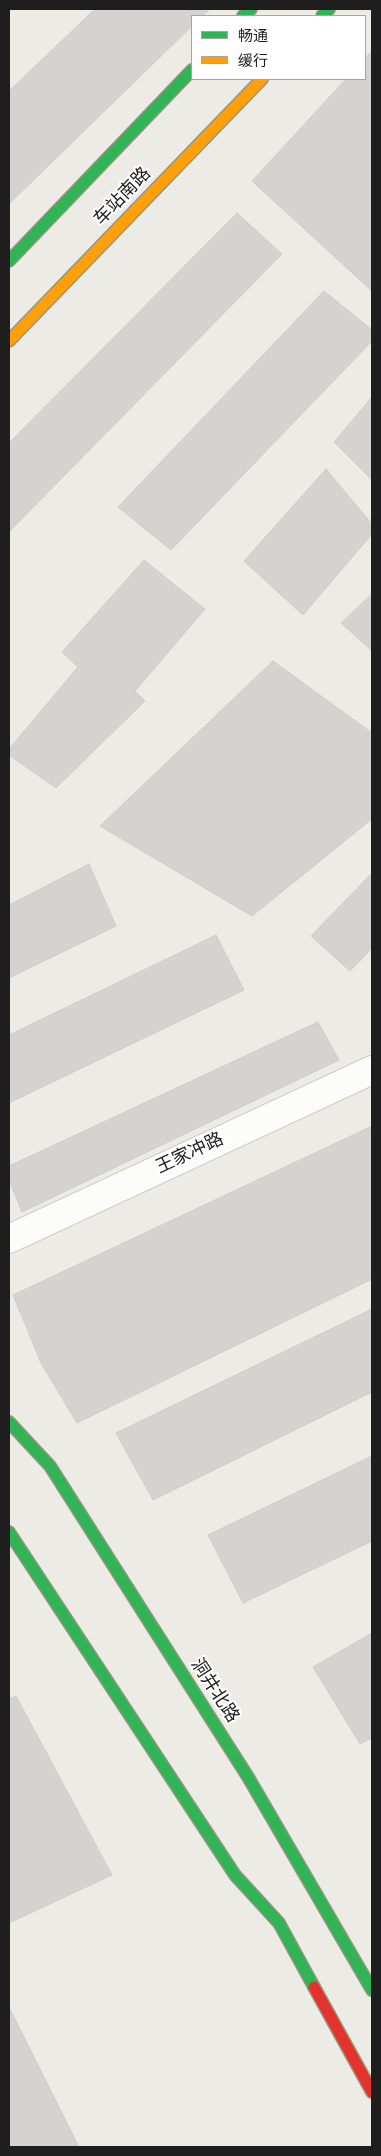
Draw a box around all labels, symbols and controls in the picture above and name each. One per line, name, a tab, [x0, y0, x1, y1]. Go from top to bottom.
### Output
legend	[191, 15, 366, 80]
text: 畅通	[238, 26, 268, 46]
text: 缓行	[238, 51, 268, 71]
street label: 车站南路	[90, 164, 156, 230]
street label: 王家冲路	[153, 1129, 227, 1179]
street label: 洞井北路	[185, 1655, 243, 1727]

